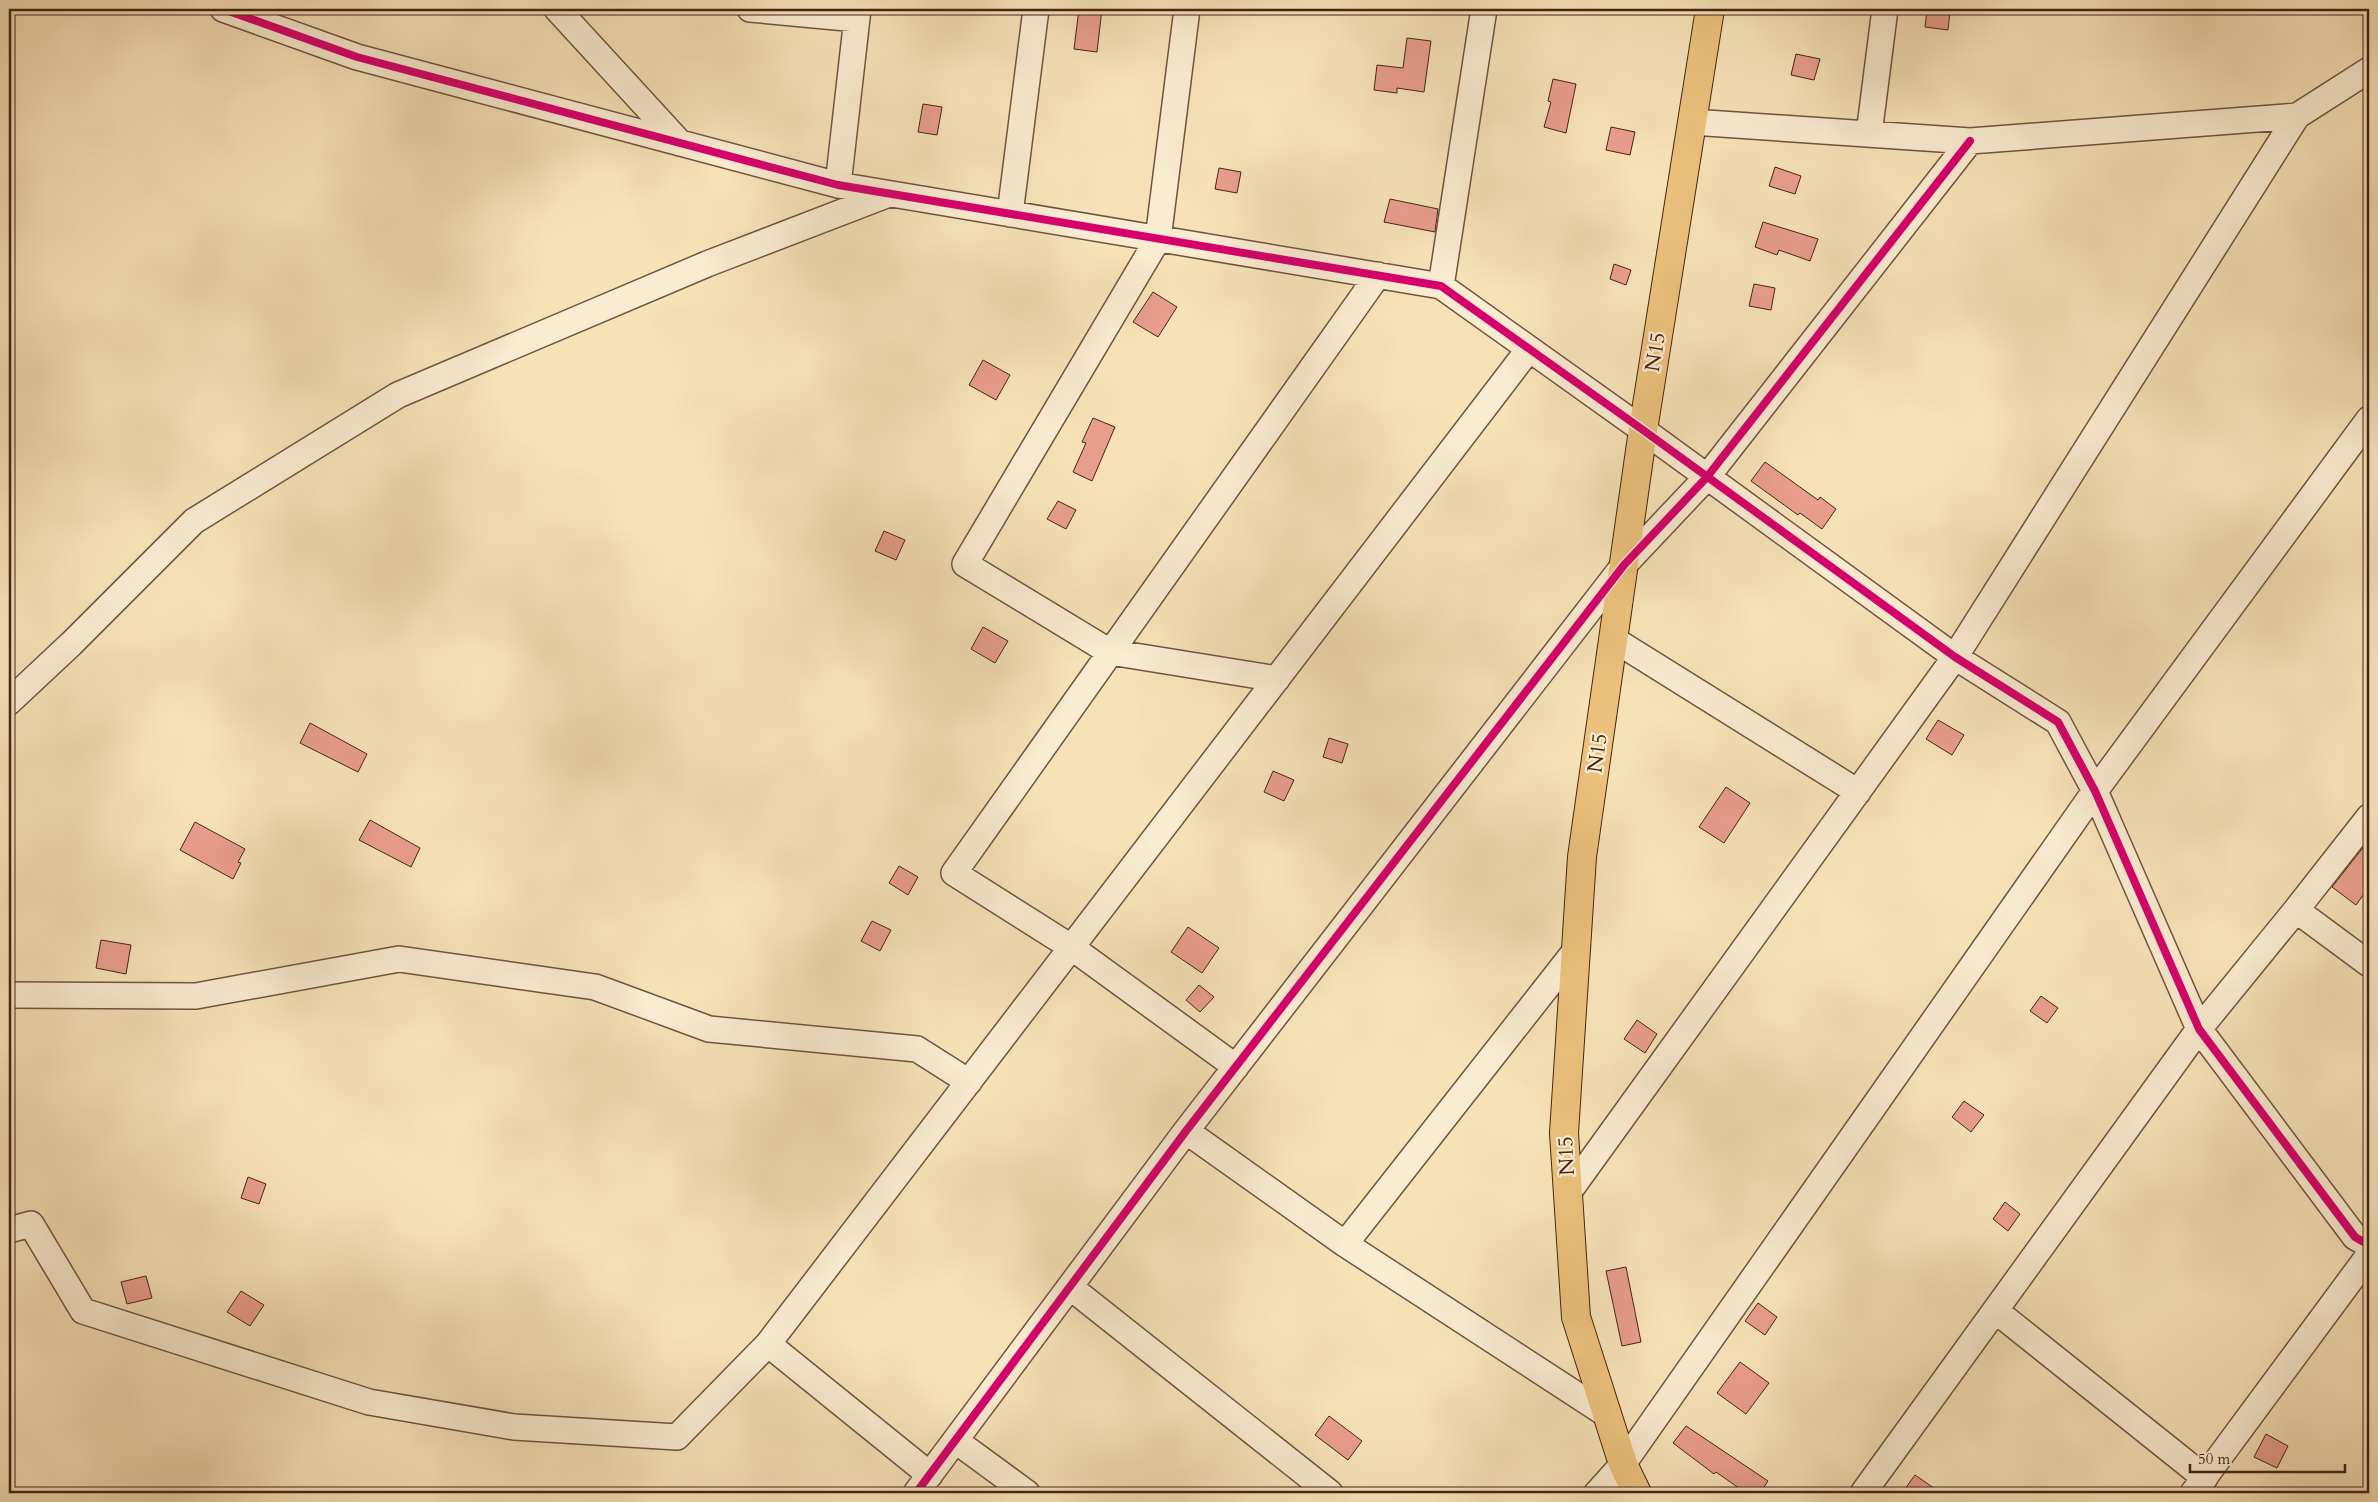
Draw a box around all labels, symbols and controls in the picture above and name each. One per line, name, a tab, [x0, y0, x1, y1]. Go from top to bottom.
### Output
street label: N15	[1638, 330, 1673, 374]
street label: N15	[1580, 732, 1615, 775]
street label: N15	[1551, 1136, 1582, 1176]
scale bar	[2190, 1442, 2346, 1474]
text: 50 m	[2198, 1449, 2230, 1469]

